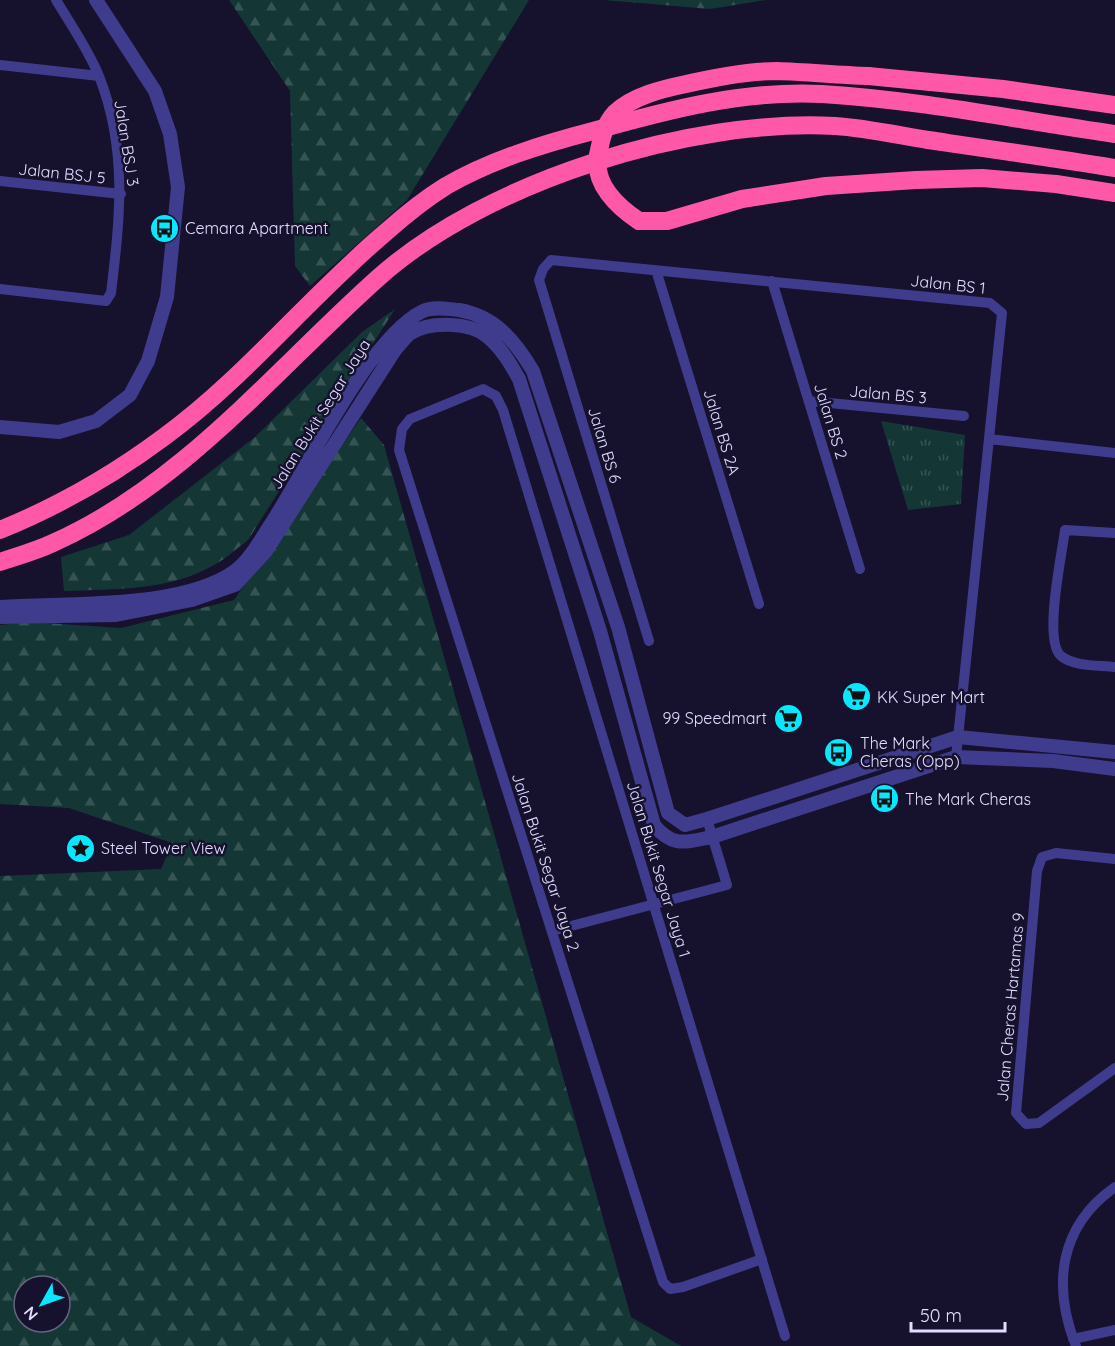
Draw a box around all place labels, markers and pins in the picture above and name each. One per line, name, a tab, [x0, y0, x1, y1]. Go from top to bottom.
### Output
bus stop icon: Cemara Apartment	[148, 212, 180, 244]
place label: Cemara Apartment	[185, 218, 328, 238]
supermarket icon: KK Super Mart	[840, 681, 872, 713]
place label: KK Super Mart	[877, 687, 985, 707]
supermarket icon: 99 Speedmart	[772, 702, 804, 734]
place label: 99 Speedmart	[662, 708, 767, 728]
place label: The Mark Cheras (Opp)	[860, 733, 960, 771]
bus stop icon: The Mark Cheras (Opp)	[823, 736, 855, 768]
bus stop icon: The Mark Cheras	[868, 783, 900, 815]
place label: The Mark Cheras	[905, 789, 1031, 809]
place icon: Steel Tower View	[64, 832, 96, 864]
place label: Steel Tower View	[101, 838, 226, 858]

